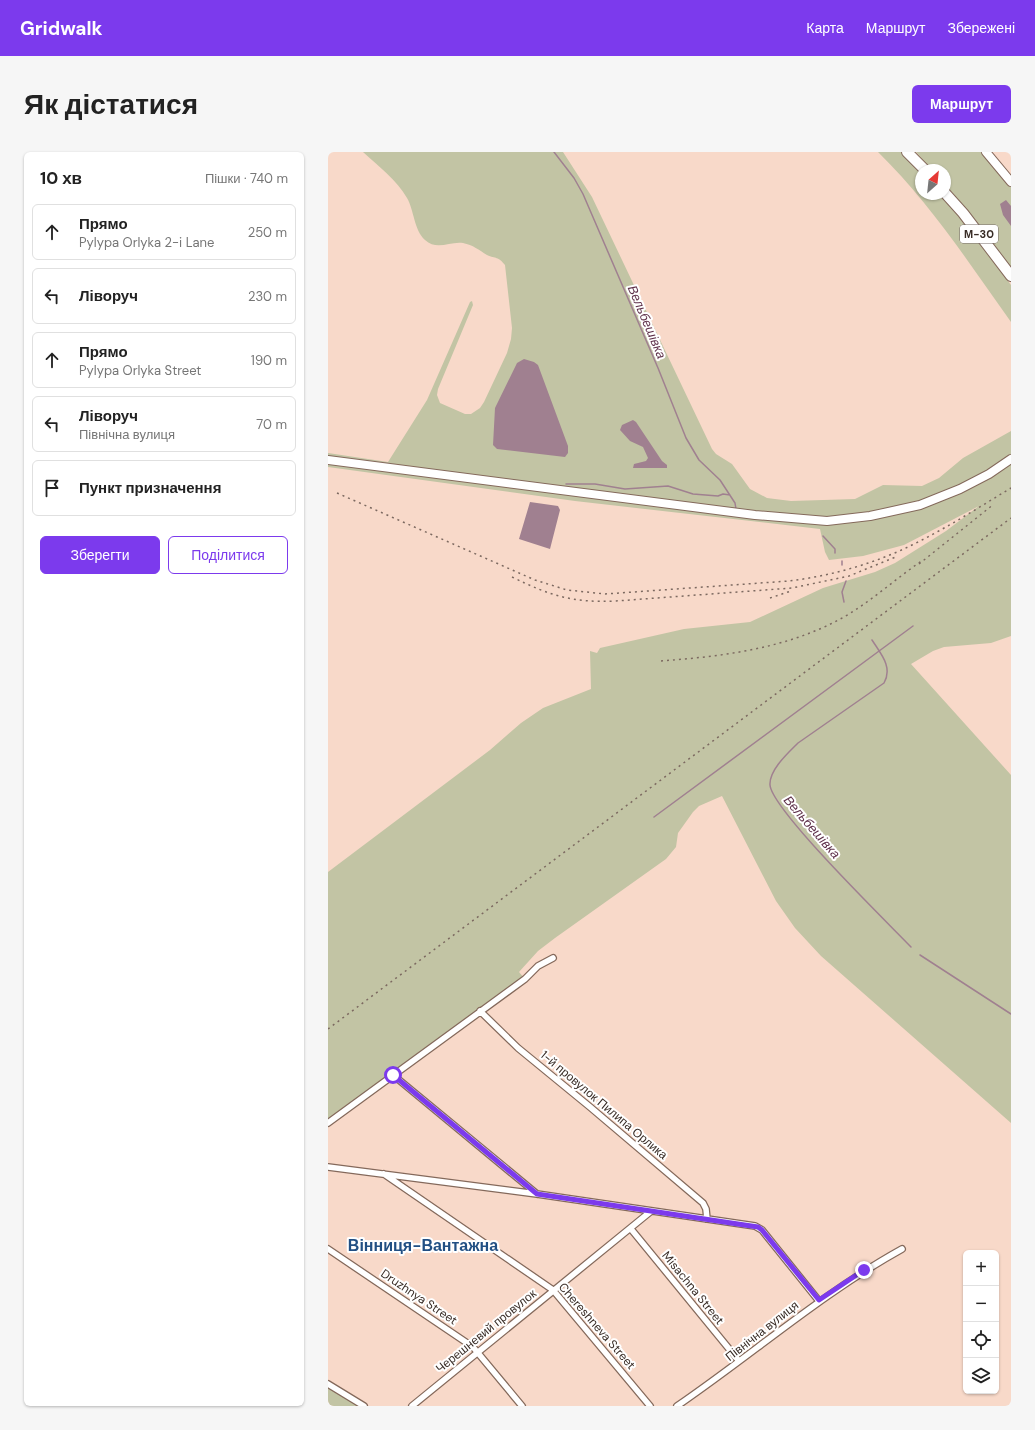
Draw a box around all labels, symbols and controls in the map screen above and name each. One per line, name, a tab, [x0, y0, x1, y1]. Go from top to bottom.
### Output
text: Gridwalk	[20, 16, 102, 41]
text: Карта	[806, 19, 844, 37]
text: Маршрут	[866, 19, 925, 37]
text: Збережені	[947, 19, 1015, 37]
button: Маршрут	[912, 85, 1011, 123]
text: Як дістатися	[24, 86, 198, 123]
north arrow	[915, 164, 951, 200]
text: 10 хв	[40, 167, 82, 189]
text: Пішки · 740 m	[205, 170, 288, 187]
text: Прямо	[79, 214, 128, 234]
icon: ahead	[41, 221, 63, 243]
text: 250 m	[248, 224, 287, 241]
road number: М-30	[960, 225, 998, 243]
text: Pylypa Orlyka 2-i Lane	[79, 234, 214, 251]
water label: Вельбешівка	[624, 283, 670, 361]
icon: left	[41, 285, 63, 307]
text: Ліворуч	[79, 286, 138, 306]
text: 230 m	[248, 288, 287, 305]
text: Прямо	[79, 342, 128, 362]
icon: ahead	[41, 349, 63, 371]
text: 190 m	[251, 352, 287, 369]
text: Pylypa Orlyka Street	[79, 362, 201, 379]
text: Ліворуч	[79, 406, 138, 426]
icon: left	[41, 413, 63, 435]
text: 70 m	[256, 416, 287, 433]
text: Північна вулиця	[79, 426, 175, 443]
icon: arrive	[41, 477, 63, 499]
text: Пункт призначення	[79, 478, 221, 498]
button: Зберегти	[40, 536, 160, 574]
button: Поділитися	[168, 536, 288, 574]
water label: Вельбешівка	[780, 792, 844, 862]
street label: 1-й провулок Пилипа Орлика	[537, 1047, 671, 1163]
route start	[384, 1066, 402, 1084]
district label: Вінниця-Вантажна	[348, 1235, 498, 1256]
street label: Misachna Street	[658, 1248, 728, 1328]
map controls	[963, 1250, 999, 1394]
button: +	[963, 1250, 999, 1286]
route end	[855, 1261, 873, 1279]
street label: Druzhnya Street	[378, 1266, 460, 1329]
street label: Chereshneva Street	[555, 1279, 639, 1373]
street label: Черешневий провулок	[433, 1285, 540, 1376]
button: −	[963, 1286, 999, 1322]
street label: Північна вулиця	[722, 1297, 802, 1365]
button: locate	[963, 1322, 999, 1358]
button: layers	[963, 1358, 999, 1394]

